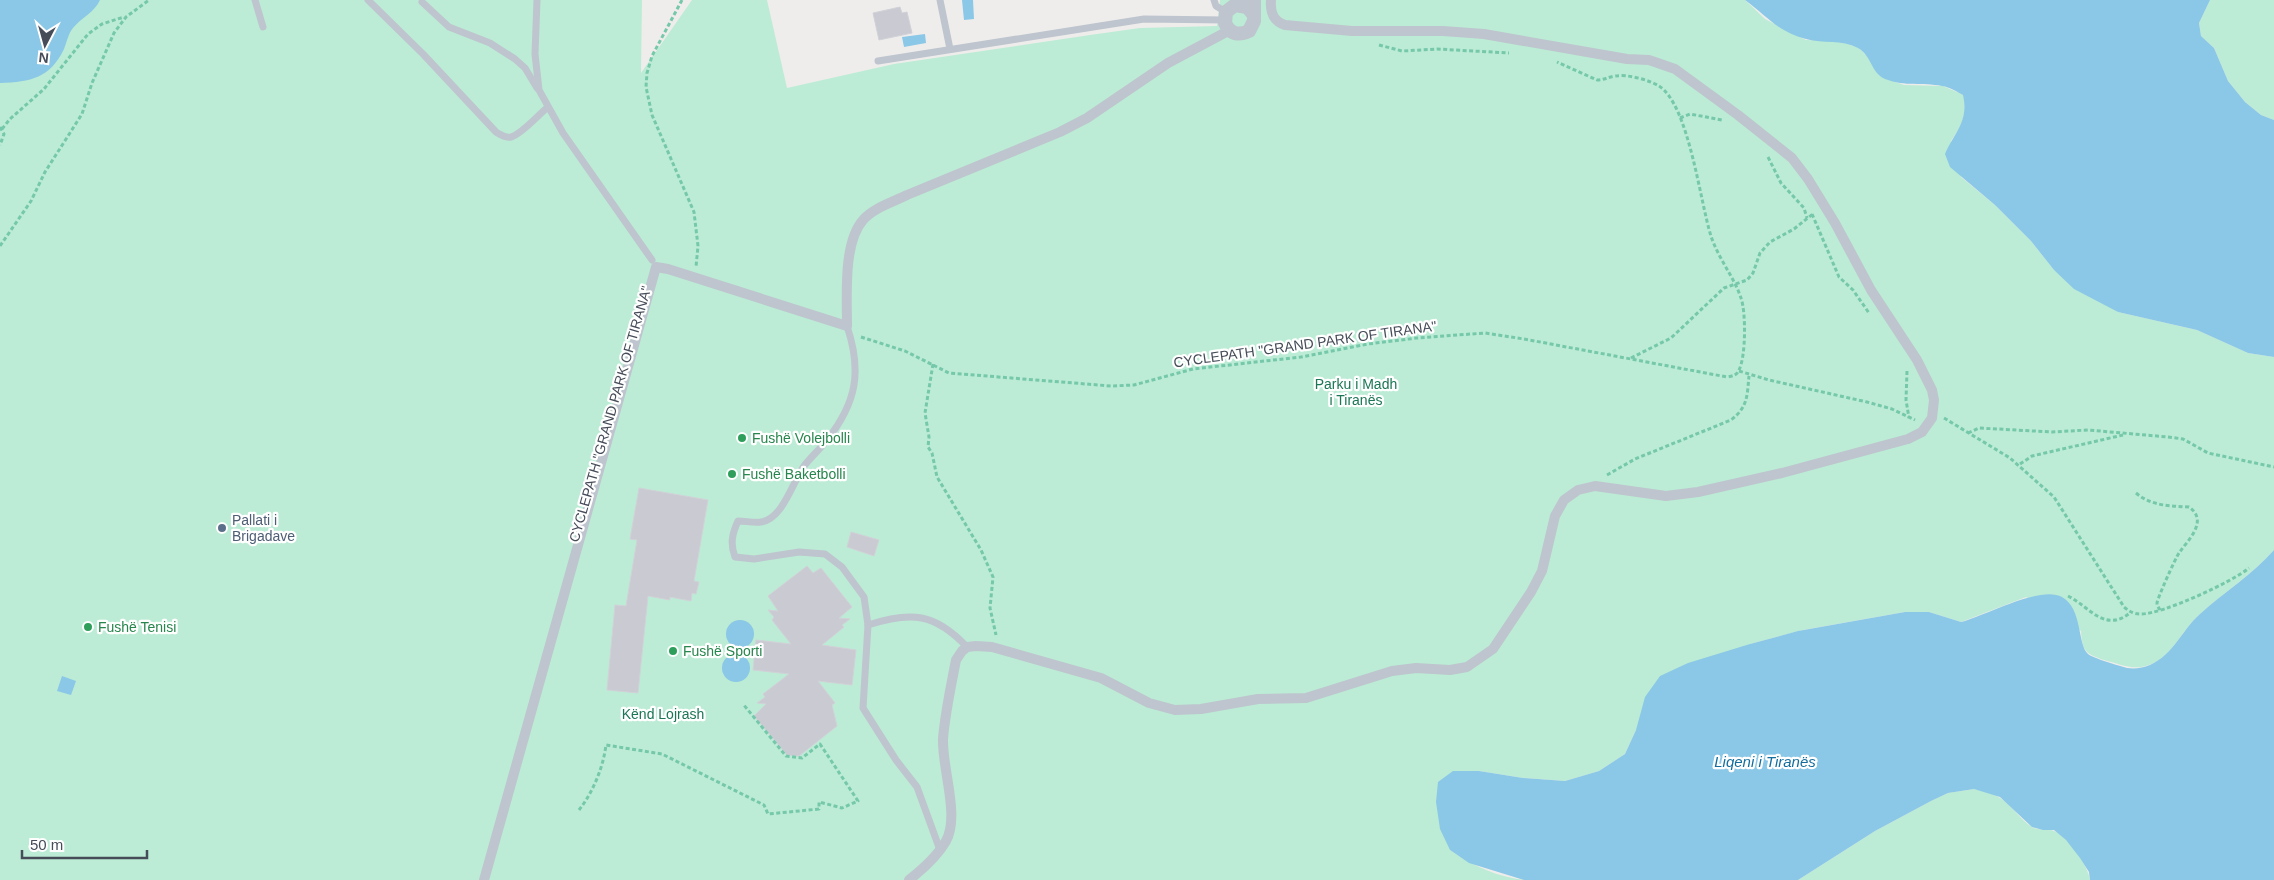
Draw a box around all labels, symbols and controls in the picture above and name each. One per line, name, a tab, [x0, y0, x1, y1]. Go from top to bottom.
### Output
north arrow	[20, 20, 70, 70]
text: N	[38, 49, 50, 66]
street label: CYCLEPATH "GRAND PARK OF TIRANA"	[566, 284, 654, 544]
street label: CYCLEPATH "GRAND PARK OF TIRANA"	[1172, 318, 1438, 370]
park label: Parku i Madh i Tiranës	[1315, 376, 1397, 408]
place label: Fushë Volejbolli	[752, 430, 850, 446]
marker: Fushë Volejbolli	[736, 432, 748, 444]
place label: Fushë Baketbolli	[742, 466, 846, 482]
marker: Fushë Baketbolli	[726, 468, 738, 480]
place label: Pallati i Brigadave	[232, 512, 295, 544]
marker: Pallati i Brigadave	[216, 522, 228, 534]
place label: Fushë Tenisi	[98, 619, 176, 635]
marker: Fushë Tenisi	[82, 621, 94, 633]
place label: Fushë Sporti	[683, 643, 762, 659]
marker: Fushë Sporti	[667, 645, 679, 657]
park label: Kënd Lojrash	[622, 706, 704, 722]
water label: Liqeni i Tiranës	[1714, 753, 1816, 770]
scale bar	[22, 828, 148, 860]
text: 50 m	[30, 836, 63, 853]

